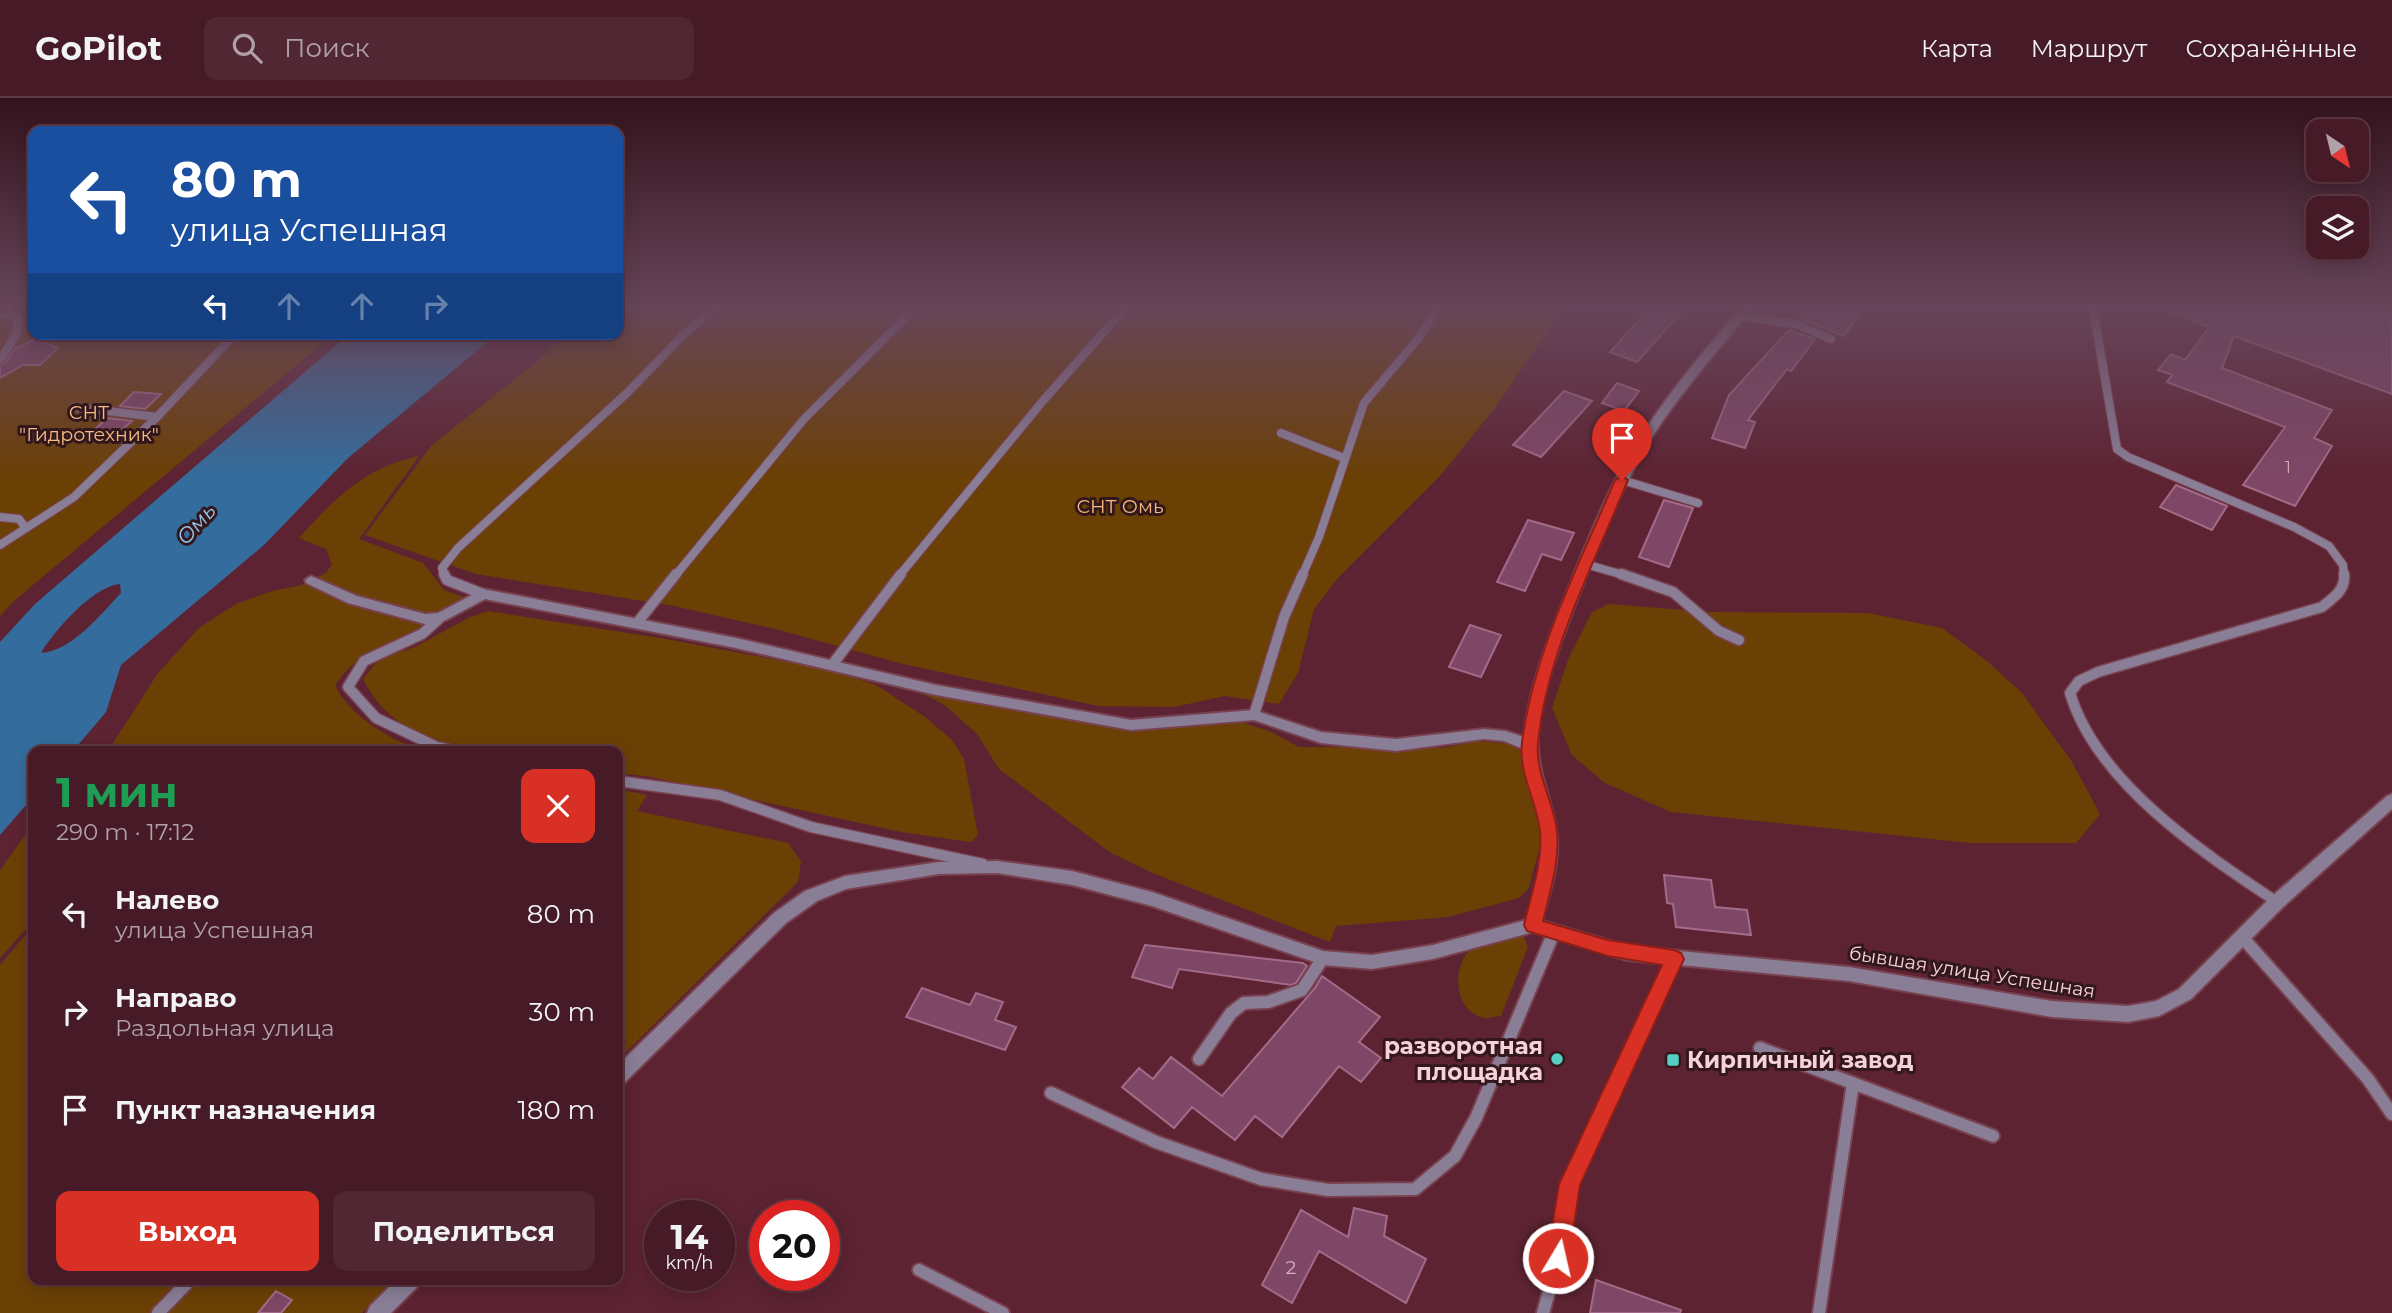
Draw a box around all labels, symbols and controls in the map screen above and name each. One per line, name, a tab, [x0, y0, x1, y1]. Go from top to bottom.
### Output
search box	[204, 17, 694, 80]
text: GoPilot	[35, 28, 162, 68]
icon: search	[228, 29, 266, 67]
text: Поиск	[284, 32, 370, 64]
text: Карта	[1921, 34, 1993, 63]
text: Маршрут	[2031, 34, 2147, 63]
text: Сохранённые	[2185, 34, 2357, 63]
north arrow	[2306, 119, 2370, 182]
map controls	[2306, 119, 2369, 259]
text: 80 m	[171, 150, 302, 209]
icon: left	[56, 154, 147, 245]
button: layers	[2306, 196, 2369, 259]
text: улица Успешная	[171, 210, 448, 249]
icon: left	[197, 287, 235, 325]
icon: ahead	[270, 287, 308, 325]
icon: ahead	[343, 287, 381, 325]
icon: right	[416, 287, 454, 325]
park label: СНТ "Гидротехник"	[19, 401, 159, 446]
pin	[1592, 408, 1652, 480]
icon: arrive	[1603, 419, 1641, 457]
house number: 1	[2285, 458, 2291, 477]
park label: СНТ Омь	[1076, 495, 1164, 518]
water label: Омь	[171, 498, 221, 550]
text: 1 мин	[56, 766, 178, 818]
button: close	[521, 769, 595, 843]
text: 290 m · 17:12	[56, 818, 194, 846]
text: Налево	[115, 884, 219, 916]
icon: left	[56, 895, 94, 933]
text: 80 m	[527, 898, 595, 930]
text: улица Успешная	[115, 916, 314, 944]
street label: бывшая улица Успешная	[1847, 941, 2097, 1003]
text: Направо	[115, 982, 236, 1014]
icon: right	[56, 993, 94, 1031]
text: 30 m	[529, 996, 595, 1028]
text: Раздольная улица	[115, 1014, 334, 1042]
place label: разворотная площадка	[1384, 1032, 1543, 1086]
place label: Кирпичный завод	[1687, 1046, 1913, 1074]
marker: разворотная площадка	[1549, 1051, 1565, 1067]
marker: Кирпичный завод	[1665, 1052, 1681, 1068]
icon: arrive	[56, 1091, 94, 1129]
text: Пункт назначения	[115, 1094, 376, 1126]
text: 180 m	[517, 1094, 595, 1126]
button: Выход	[56, 1191, 319, 1271]
button: Поделиться	[333, 1191, 595, 1271]
speed limit sign: 20	[749, 1200, 840, 1291]
text: 14	[671, 1215, 708, 1258]
position arrow	[1521, 1221, 1595, 1295]
text: km/h	[665, 1252, 714, 1274]
house number: 2	[1286, 1256, 1297, 1279]

